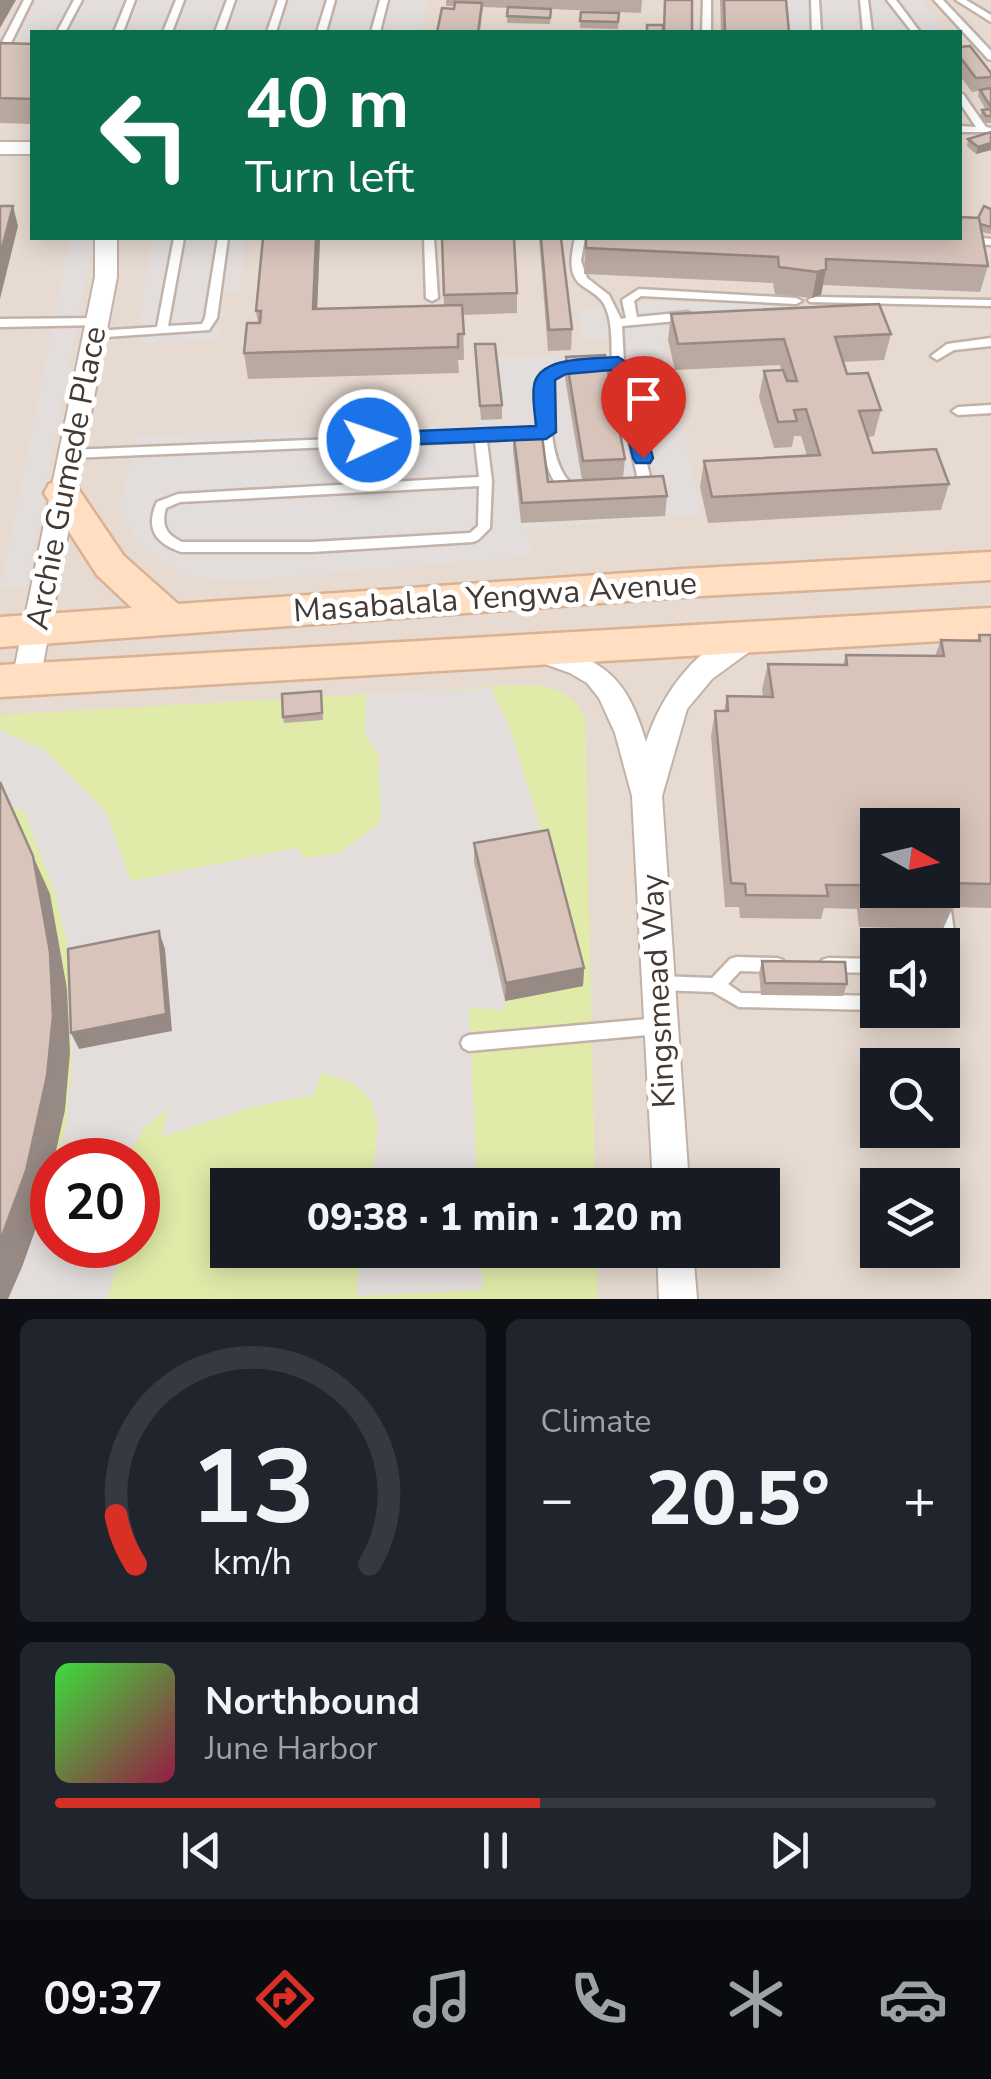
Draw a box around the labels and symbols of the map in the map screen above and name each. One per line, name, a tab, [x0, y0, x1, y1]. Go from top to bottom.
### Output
street label: Archie Gumede Place	[16, 323, 116, 633]
pin	[601, 356, 686, 459]
position arrow	[317, 388, 421, 492]
street label: Masabalala Yengwa Avenue	[292, 561, 698, 633]
north arrow	[860, 808, 960, 908]
street label: Kingsmead Way	[630, 872, 686, 1109]
speed limit sign: 20	[30, 1138, 160, 1268]

